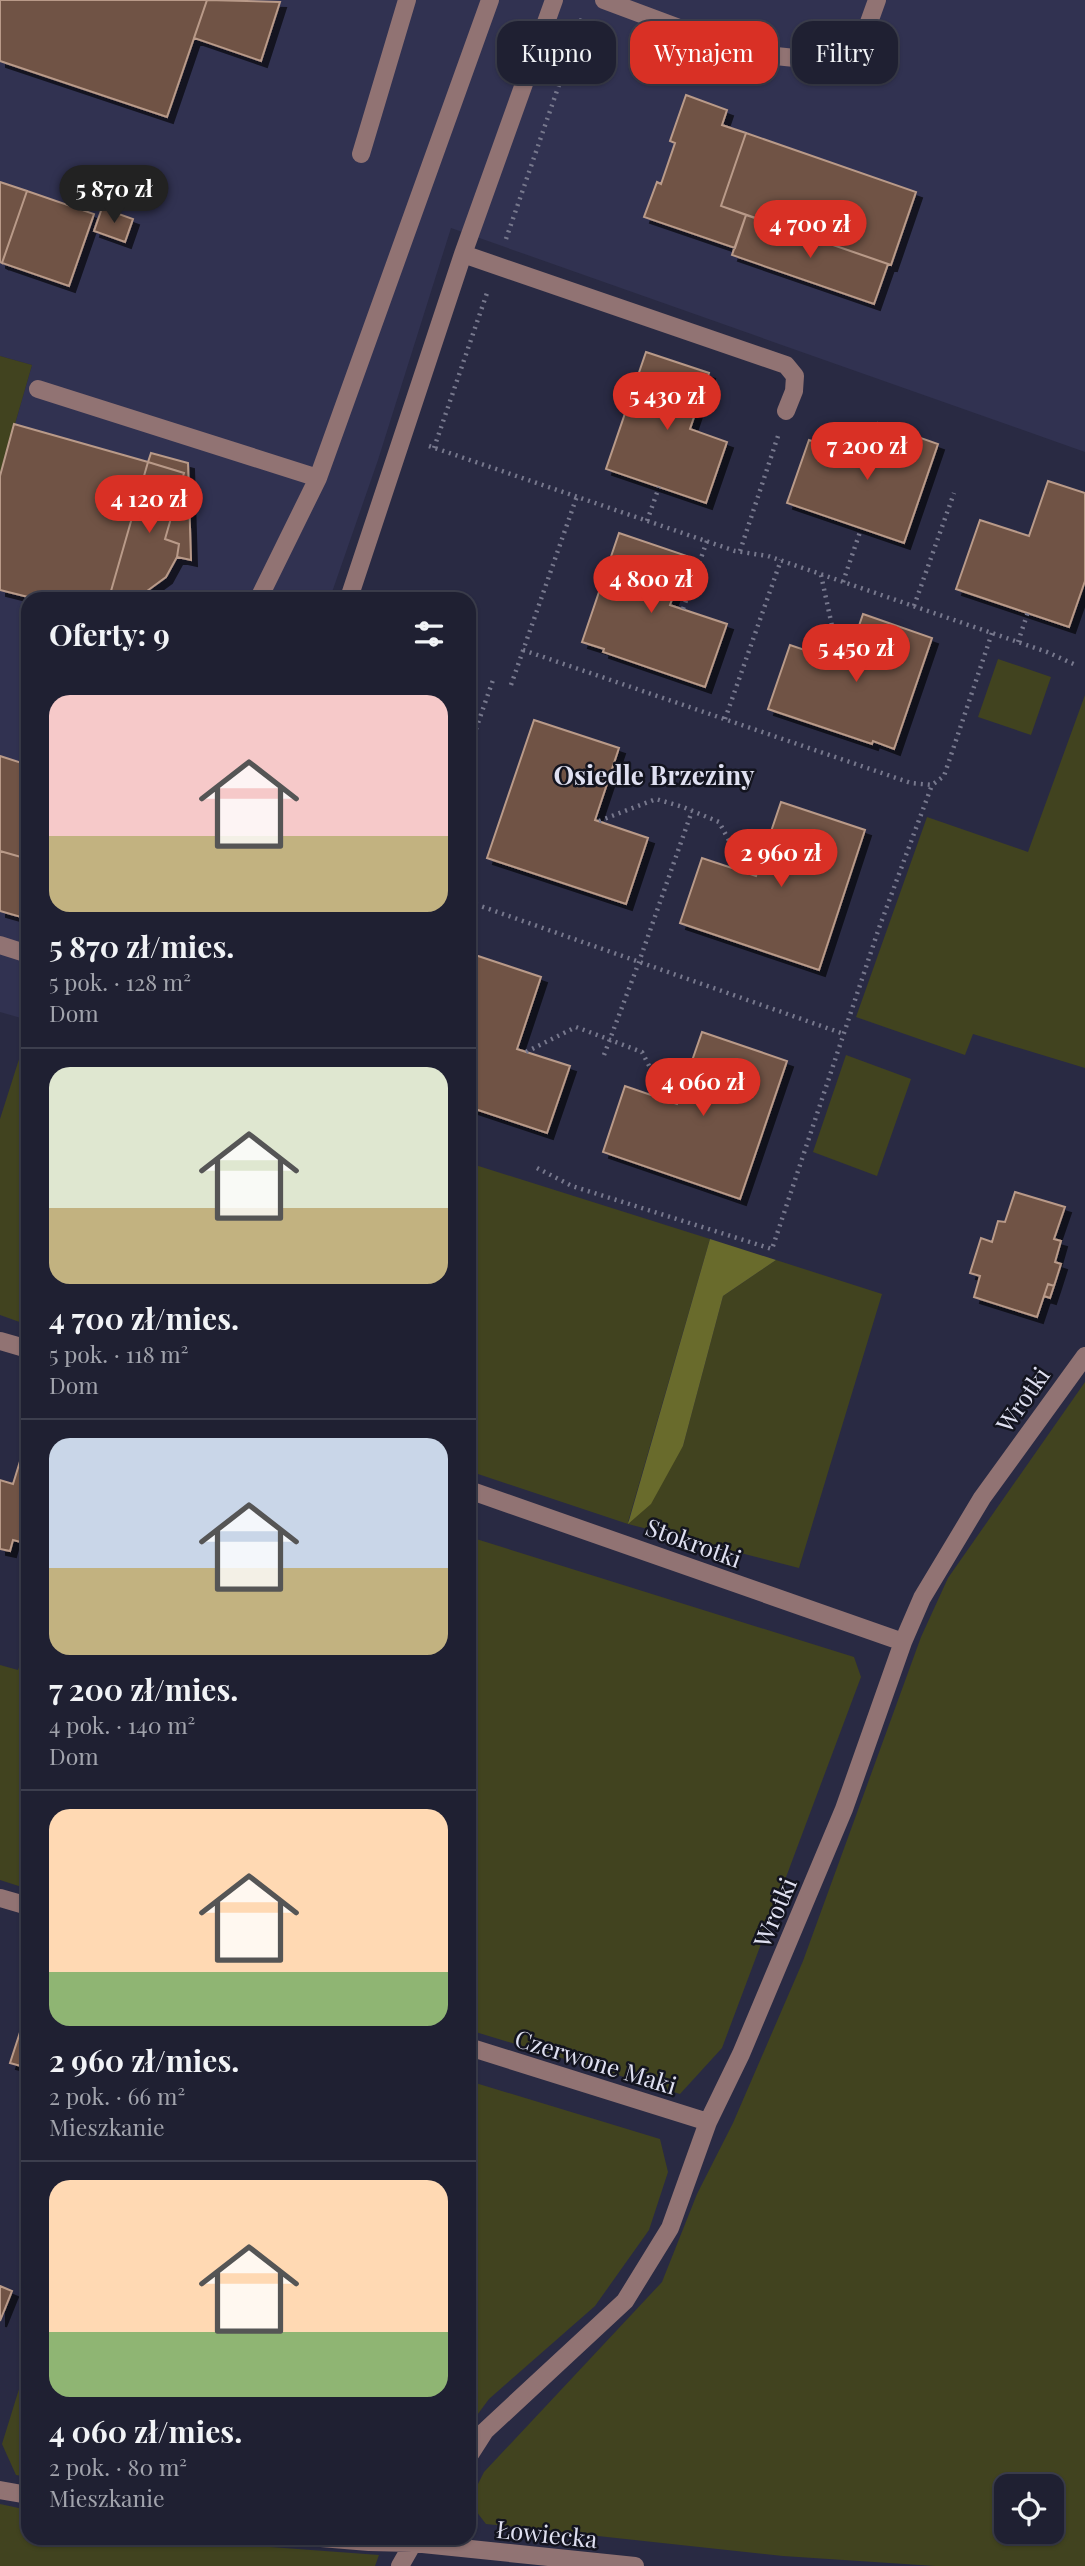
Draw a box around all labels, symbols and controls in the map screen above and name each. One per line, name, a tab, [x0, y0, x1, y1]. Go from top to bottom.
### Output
chip: Kupno	[497, 21, 616, 84]
chip: Wynajem	[630, 21, 778, 84]
chip: Filtry	[792, 21, 898, 84]
pin: 5 870 zł	[42, 166, 186, 225]
text: 5 870 zł	[75, 172, 153, 203]
pin: 4 700 zł	[738, 201, 882, 260]
text: 4 700 zł	[770, 207, 850, 238]
pin: 5 430 zł	[595, 372, 739, 432]
text: 5 430 zł	[629, 379, 705, 410]
pin: 7 200 zł	[795, 422, 939, 482]
text: 7 200 zł	[827, 429, 907, 460]
pin: 4 120 zł	[77, 476, 221, 535]
text: 4 120 zł	[111, 482, 187, 513]
pin: 4 800 zł	[579, 556, 723, 615]
text: 4 800 zł	[609, 562, 693, 593]
text: Oferty: 9	[49, 614, 170, 654]
icon: filters	[410, 615, 448, 653]
pin: 5 450 zł	[784, 624, 928, 684]
text: 5 450 zł	[818, 631, 894, 662]
icon: home	[186, 741, 312, 867]
district label: Osiedle Brzeziny	[553, 757, 755, 792]
pin: 2 960 zł	[709, 830, 853, 889]
text: 2 960 zł	[740, 836, 822, 867]
text: 5 870 zł/mies.	[49, 926, 234, 966]
text: 5 pok. · 128 m²	[49, 966, 191, 997]
text: Dom	[49, 997, 99, 1028]
pin: 4 060 zł	[631, 1058, 775, 1118]
text: 4 060 zł	[661, 1065, 745, 1096]
icon: home	[186, 1113, 312, 1239]
text: 4 700 zł/mies.	[49, 1298, 239, 1338]
text: 5 pok. · 118 m²	[49, 1338, 189, 1369]
street label: Wrotki	[987, 1360, 1056, 1439]
text: Dom	[49, 1369, 99, 1400]
icon: home	[186, 1484, 312, 1610]
street label: Stokrotki	[642, 1510, 746, 1574]
text: 7 200 zł/mies.	[49, 1669, 238, 1709]
text: 4 pok. · 140 m²	[49, 1709, 195, 1740]
text: Dom	[49, 1740, 99, 1771]
icon: home	[186, 1855, 312, 1981]
street label: Wrotki	[745, 1872, 803, 1953]
street label: Czerwone Maki	[511, 2021, 681, 2101]
text: 2 960 zł/mies.	[49, 2040, 239, 2080]
text: 2 pok. · 66 m²	[49, 2080, 185, 2111]
text: Mieszkanie	[49, 2111, 165, 2142]
icon: home	[186, 2226, 312, 2352]
text: 4 060 zł/mies.	[49, 2411, 242, 2451]
text: 2 pok. · 80 m²	[49, 2451, 187, 2482]
map controls	[994, 2474, 1064, 2544]
button: locate	[994, 2474, 1064, 2544]
text: Mieszkanie	[49, 2482, 165, 2513]
street label: Łowiecka	[495, 2512, 599, 2554]

